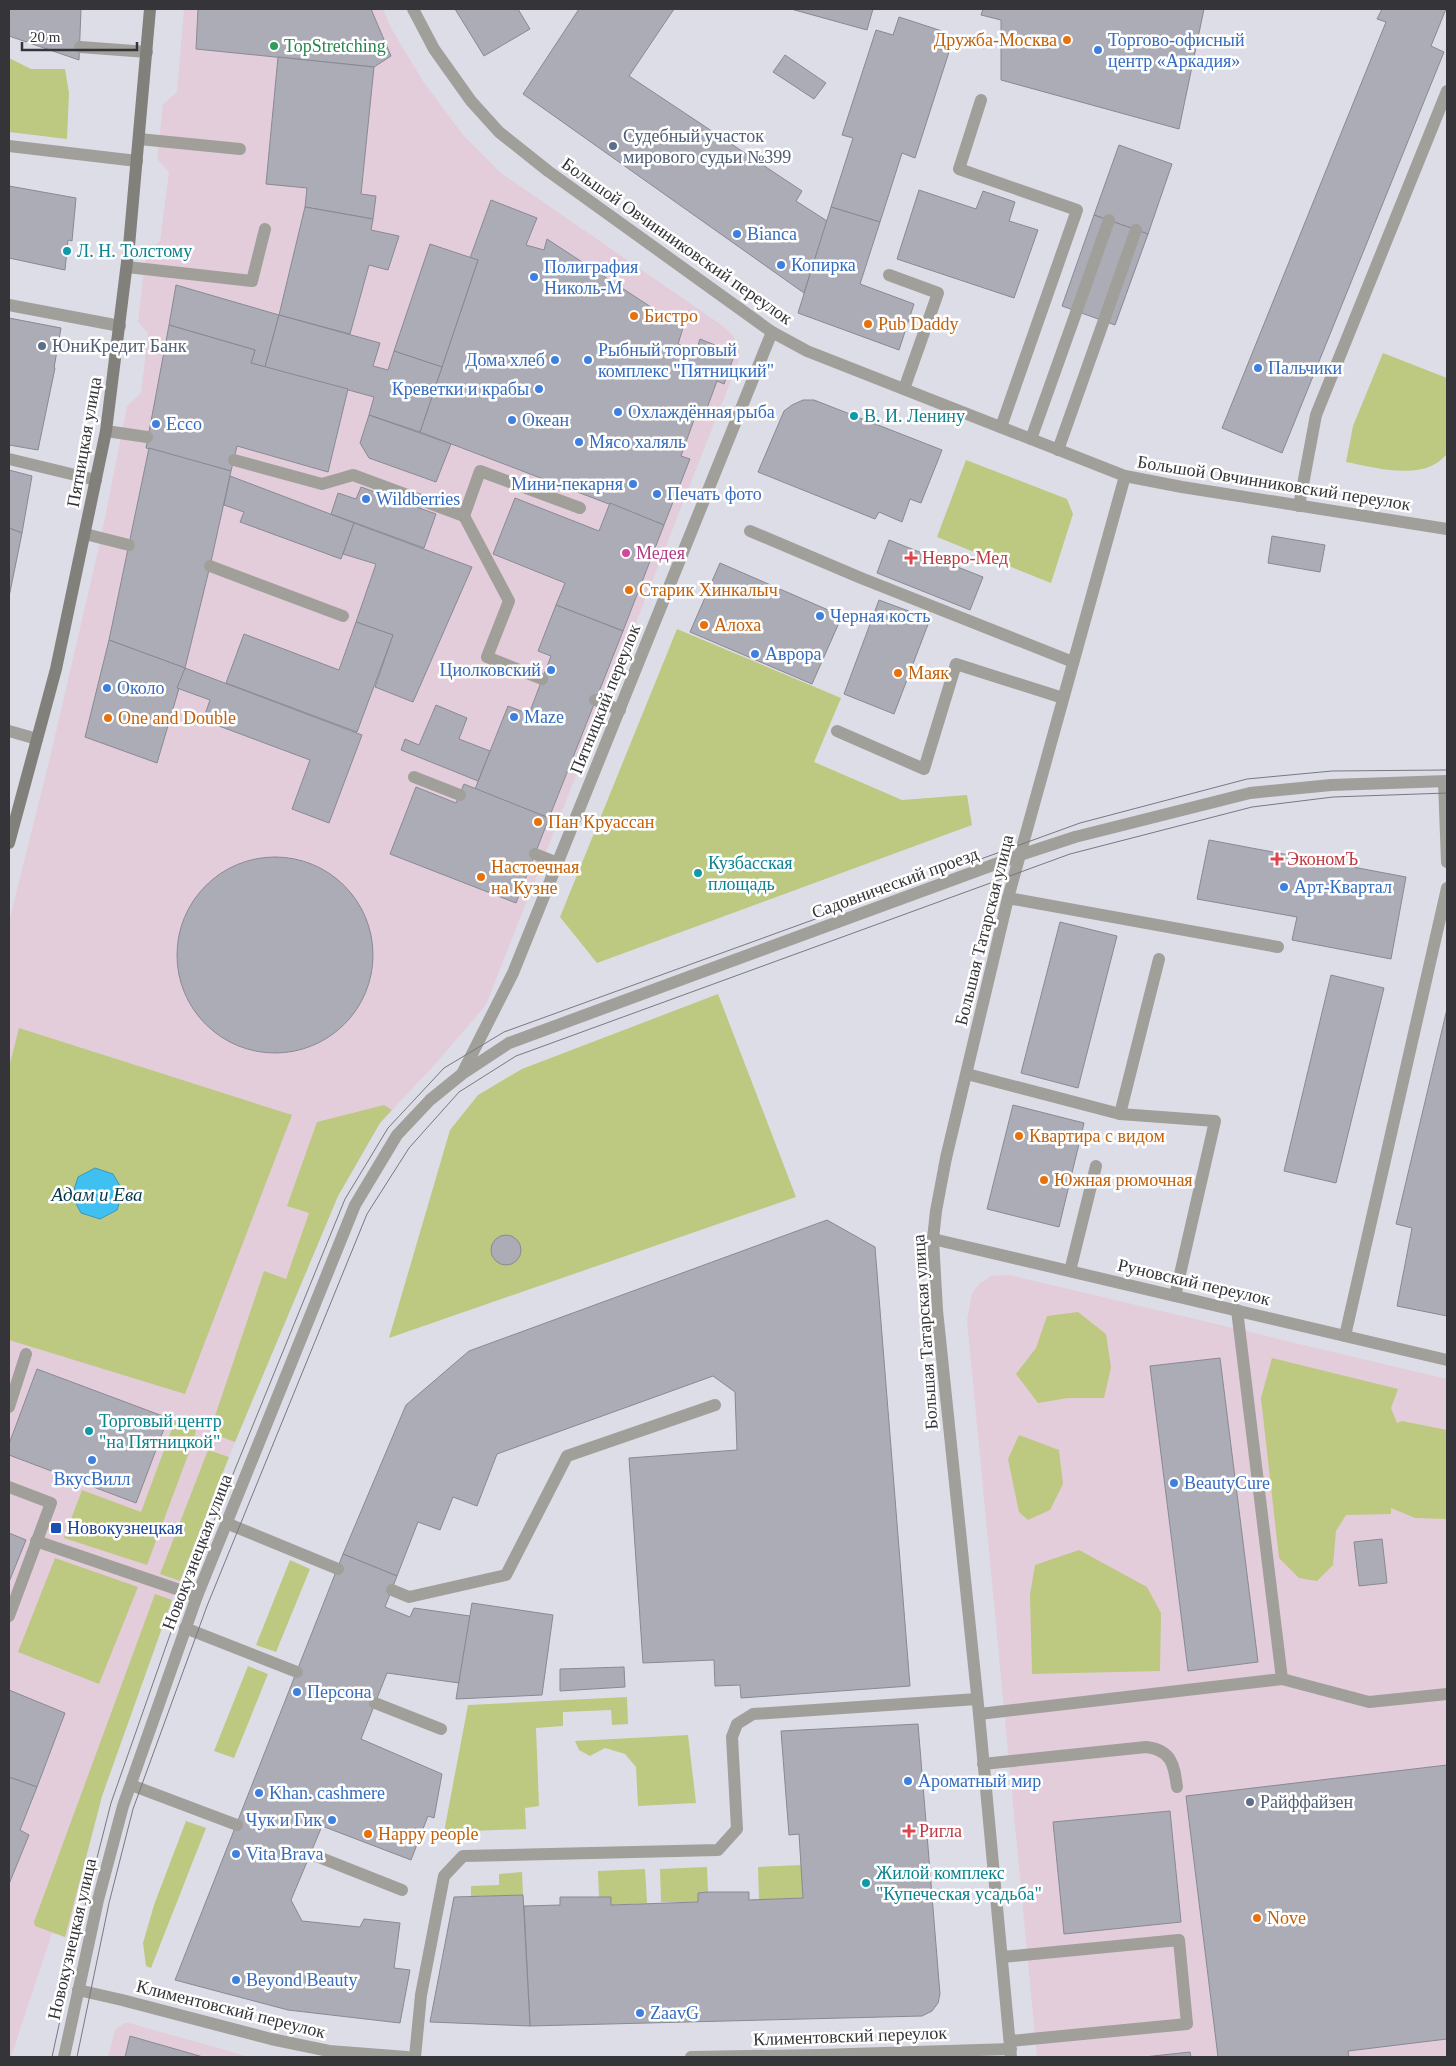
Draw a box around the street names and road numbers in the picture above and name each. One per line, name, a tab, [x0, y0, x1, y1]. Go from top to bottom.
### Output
street label: Большой Овчинниковский переулок	[558, 154, 796, 329]
street label: Пятницкая улица	[63, 375, 105, 509]
street label: Большой Овчинниковский переулок	[1136, 451, 1412, 515]
street label: Пятницкий переулок	[566, 621, 644, 777]
street label: Большая Татарская улица	[951, 833, 1017, 1027]
street label: Садовнический проезд	[809, 844, 981, 922]
street label: Большая Татарская улица	[908, 1234, 942, 1430]
street label: Руновский переулок	[1116, 1255, 1272, 1309]
street label: Новокузнецкая улица	[158, 1471, 236, 1633]
street label: Новокузнецкая улица	[44, 1856, 100, 2022]
street label: Климентовский переулок	[134, 1976, 328, 2042]
street label: Климентовский переулок	[753, 2023, 948, 2049]

